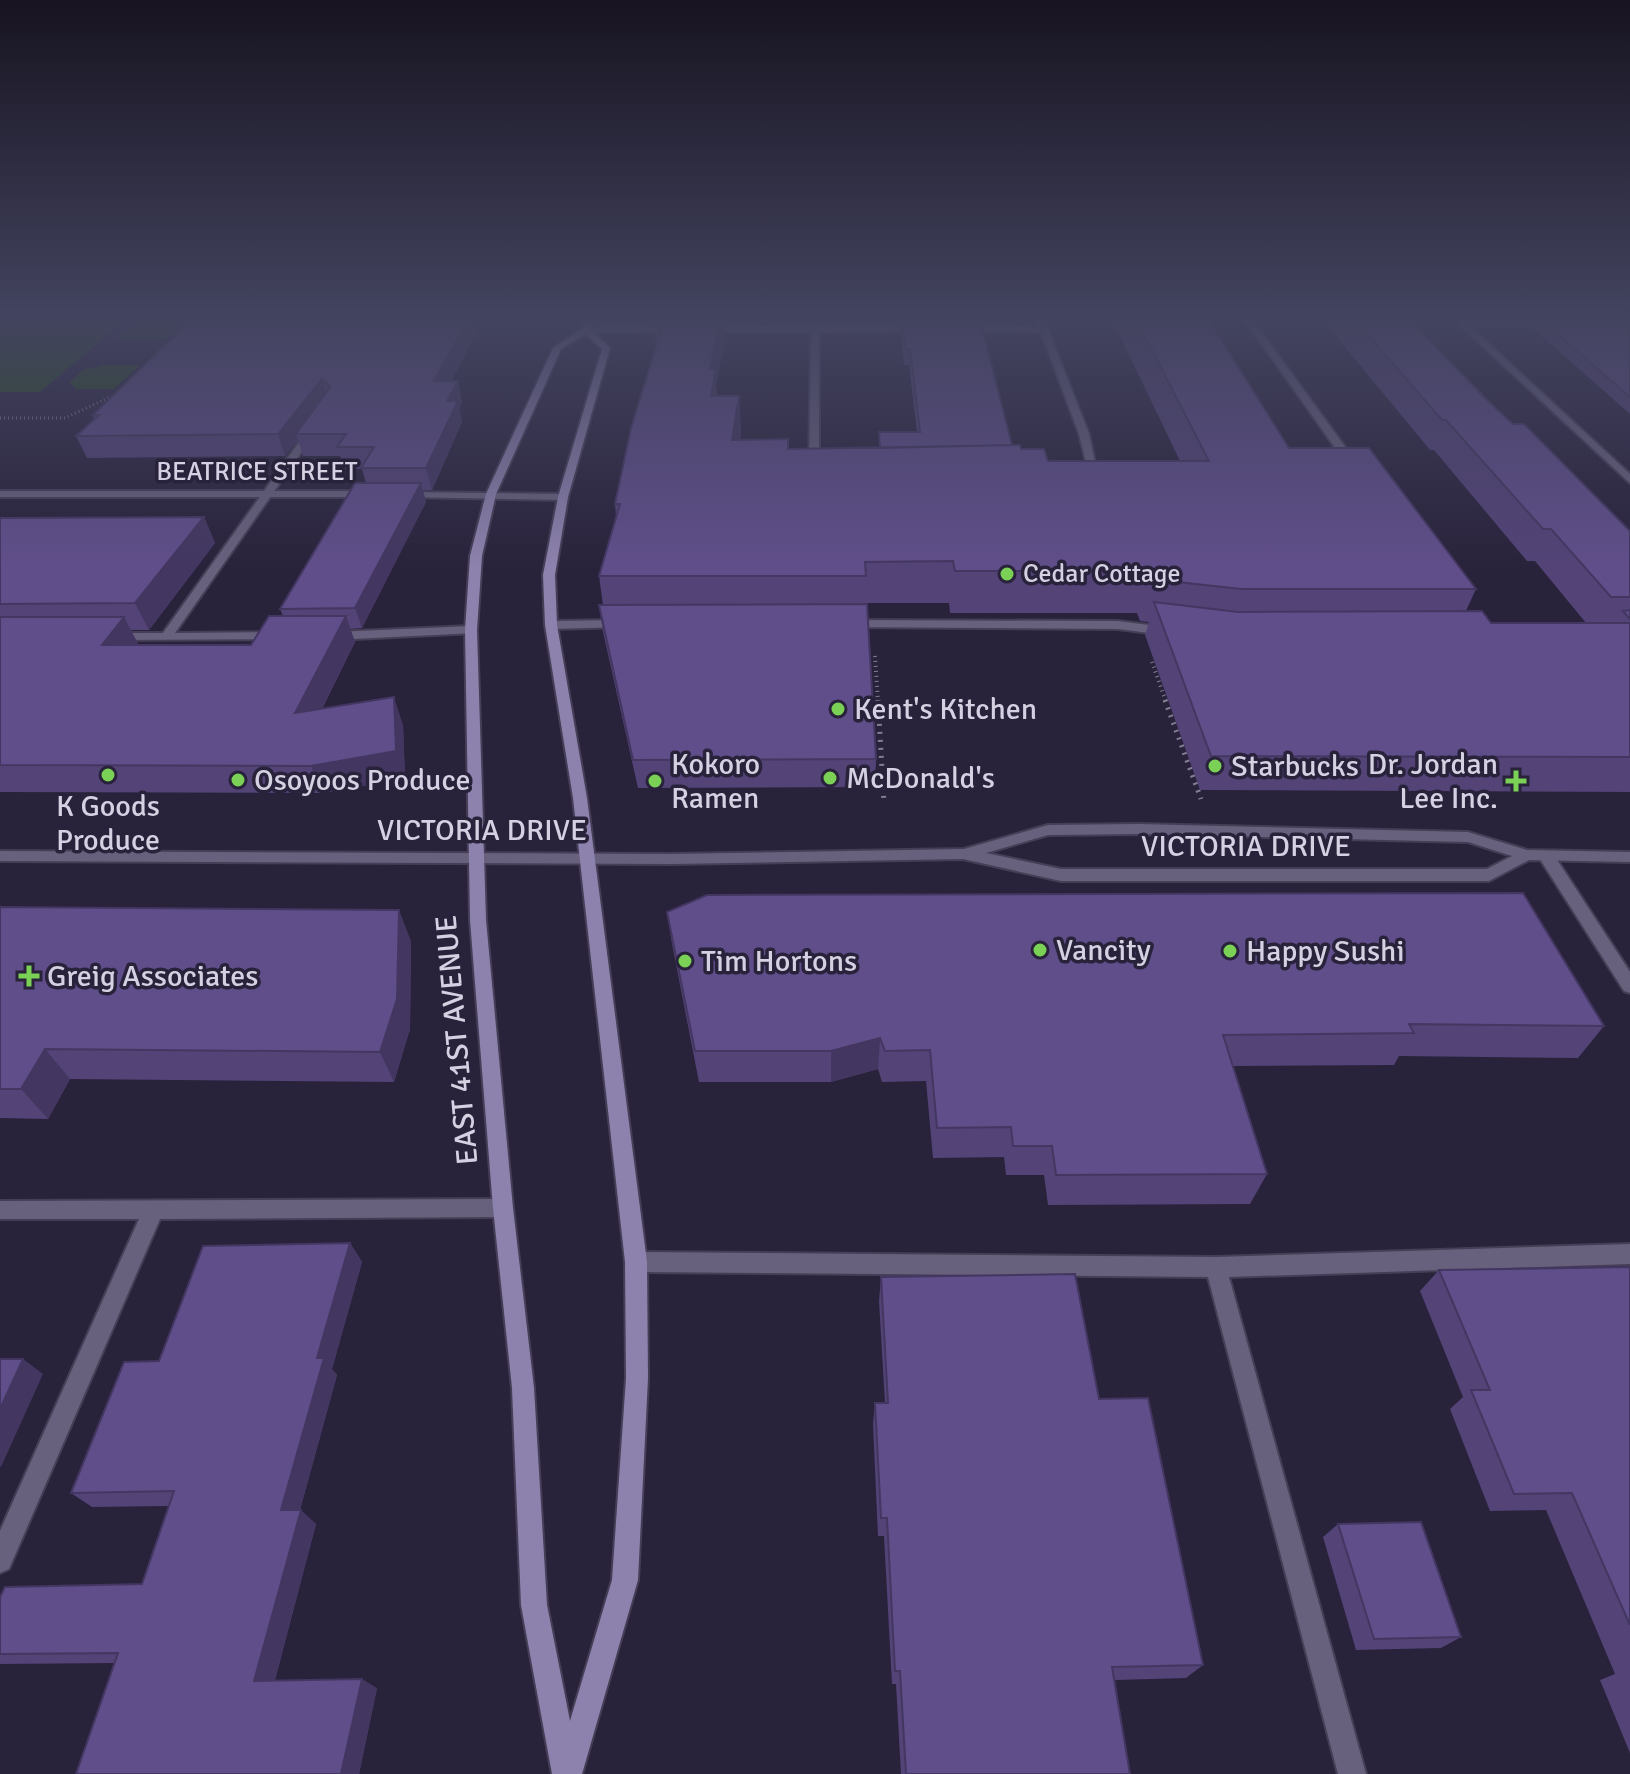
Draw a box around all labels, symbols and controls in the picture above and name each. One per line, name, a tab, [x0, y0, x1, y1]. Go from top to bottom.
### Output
street label: BEATRICE STREET	[156, 456, 358, 488]
place label: Cedar Cottage	[1023, 558, 1181, 590]
marker: Cedar Cottage	[998, 565, 1016, 583]
place label: Kent's Kitchen	[854, 691, 1037, 728]
marker: Kent's Kitchen	[829, 700, 847, 718]
place label: Kokoro Ramen	[671, 746, 760, 817]
place label: Dr. Jordan Lee Inc.	[1368, 746, 1498, 817]
place label: Starbucks	[1231, 748, 1359, 785]
marker: Starbucks	[1206, 757, 1224, 775]
place label: McDonald's	[846, 760, 995, 797]
place label: Osoyoos Produce	[254, 762, 470, 799]
marker: K Goods Produce	[99, 766, 117, 784]
marker: McDonald's	[821, 769, 839, 787]
marker: Dr. Jordan Lee Inc.	[1505, 770, 1527, 792]
marker: Osoyoos Produce	[229, 771, 247, 789]
marker: Kokoro Ramen	[646, 772, 664, 790]
place label: K Goods Produce	[56, 788, 160, 859]
street label: VICTORIA DRIVE	[377, 812, 587, 849]
street label: VICTORIA DRIVE	[1141, 828, 1351, 865]
street label: EAST 41ST AVENUE	[428, 914, 486, 1166]
place label: Vancity	[1056, 932, 1151, 969]
place label: Happy Sushi	[1246, 933, 1405, 970]
marker: Vancity	[1031, 941, 1049, 959]
marker: Happy Sushi	[1221, 942, 1239, 960]
place label: Tim Hortons	[701, 943, 857, 980]
marker: Tim Hortons	[676, 952, 694, 970]
place label: Greig Associates	[47, 958, 258, 995]
marker: Greig Associates	[18, 965, 40, 987]

